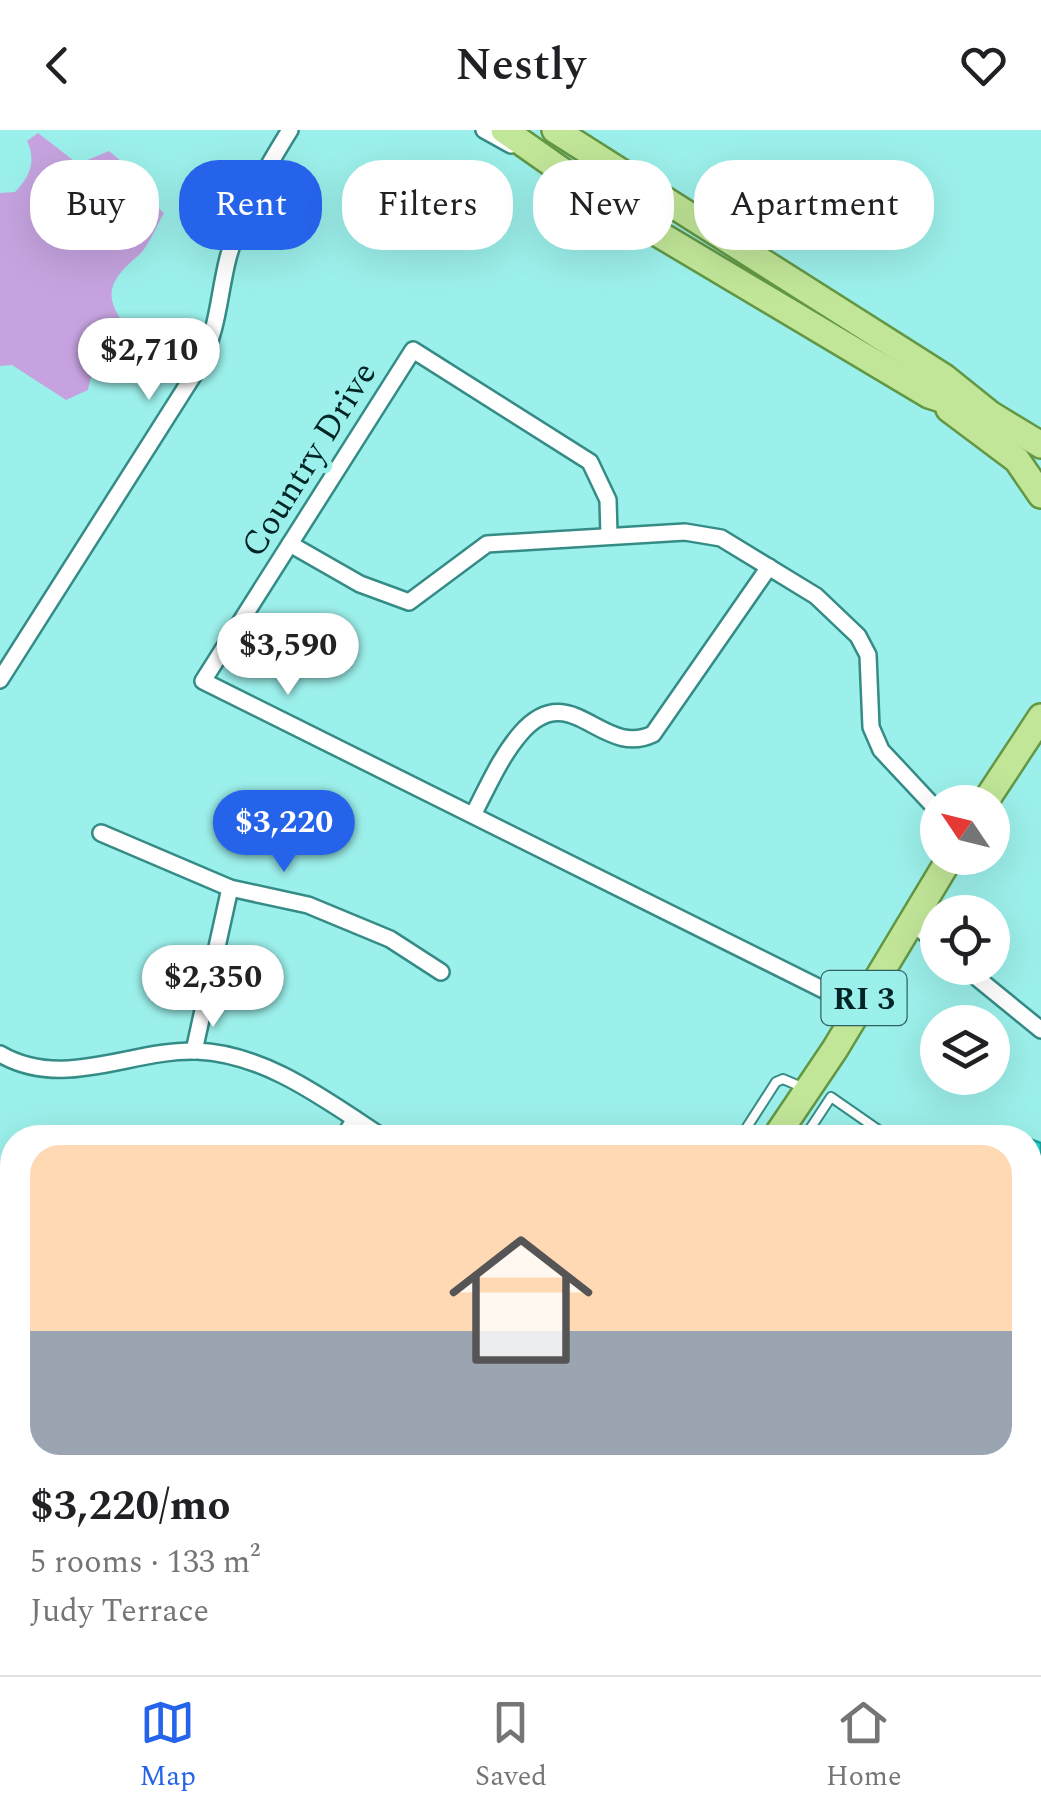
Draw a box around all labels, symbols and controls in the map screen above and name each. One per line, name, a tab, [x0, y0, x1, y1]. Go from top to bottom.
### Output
text: Nestly	[455, 31, 586, 100]
icon: back	[30, 38, 85, 93]
icon: heart	[956, 38, 1011, 93]
chip: Buy	[30, 160, 159, 250]
chip: Rent	[179, 160, 322, 250]
chip: Filters	[342, 160, 513, 250]
chip: New	[533, 160, 674, 250]
chip: Apartment	[694, 160, 934, 250]
pin: $2,710	[68, 318, 230, 403]
text: $2,710	[100, 326, 198, 375]
street label: Country Drive	[228, 352, 391, 568]
pin: $3,590	[207, 613, 369, 698]
text: $3,590	[239, 621, 337, 670]
north arrow	[920, 785, 1010, 875]
map controls	[920, 785, 1010, 1095]
pin: $3,220	[203, 790, 365, 875]
text: $3,220	[235, 798, 333, 847]
button: locate	[920, 895, 1010, 985]
pin: $2,350	[132, 945, 294, 1030]
text: $2,350	[164, 953, 262, 1002]
road number: RI 3	[822, 971, 906, 1025]
button: layers	[920, 1005, 1010, 1095]
icon: home	[431, 1210, 611, 1390]
text: $3,220/mo	[30, 1475, 230, 1538]
text: 5 rooms · 133 m²	[30, 1538, 260, 1587]
text: Judy Terrace	[30, 1587, 209, 1636]
tab: Map	[140, 1695, 196, 1798]
tab: Saved	[475, 1695, 547, 1798]
tab: Home	[826, 1695, 901, 1798]

